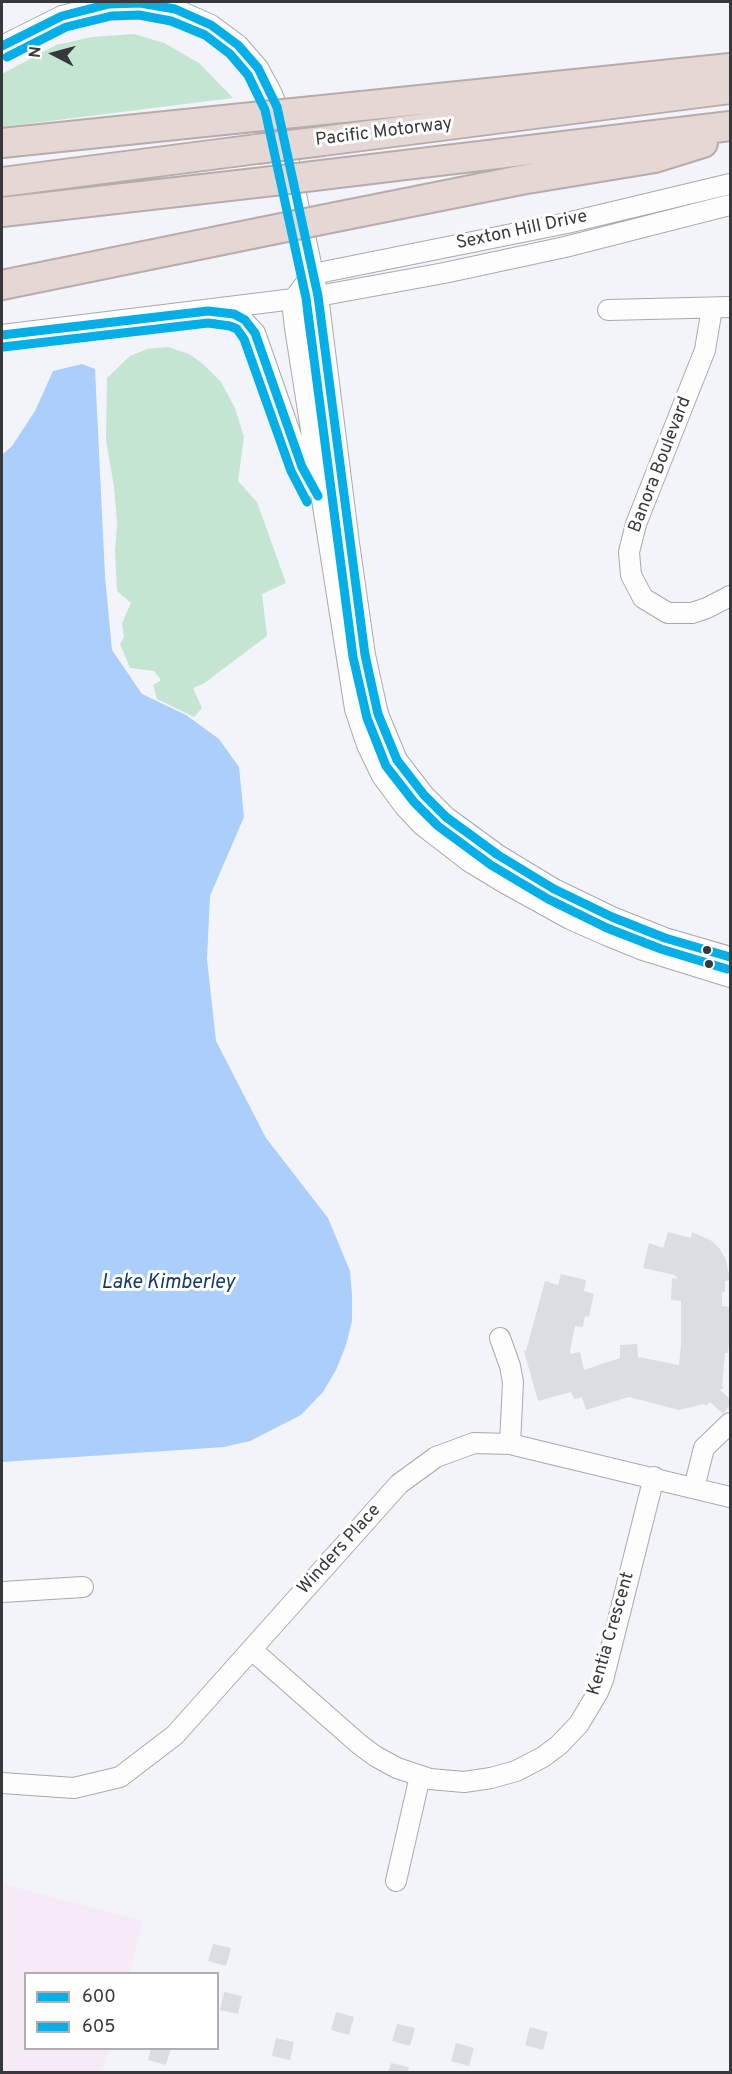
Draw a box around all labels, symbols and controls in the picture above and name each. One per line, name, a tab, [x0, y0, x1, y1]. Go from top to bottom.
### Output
north arrow	[24, 24, 84, 84]
text: N	[26, 45, 47, 59]
street label: Pacific Motorway	[314, 114, 454, 152]
street label: Sexton Hill Drive	[455, 207, 589, 255]
street label: Banora Boulevard	[625, 394, 697, 536]
unlabelled marker	[701, 944, 713, 956]
unlabelled marker	[703, 958, 715, 970]
water label: Lake Kimberley	[101, 1272, 235, 1296]
street label: Winders Place	[294, 1500, 386, 1600]
street label: Kentia Crescent	[584, 1570, 640, 1698]
legend	[24, 1972, 219, 2050]
text: 600	[82, 1986, 116, 2009]
text: 605	[82, 2016, 115, 2039]

